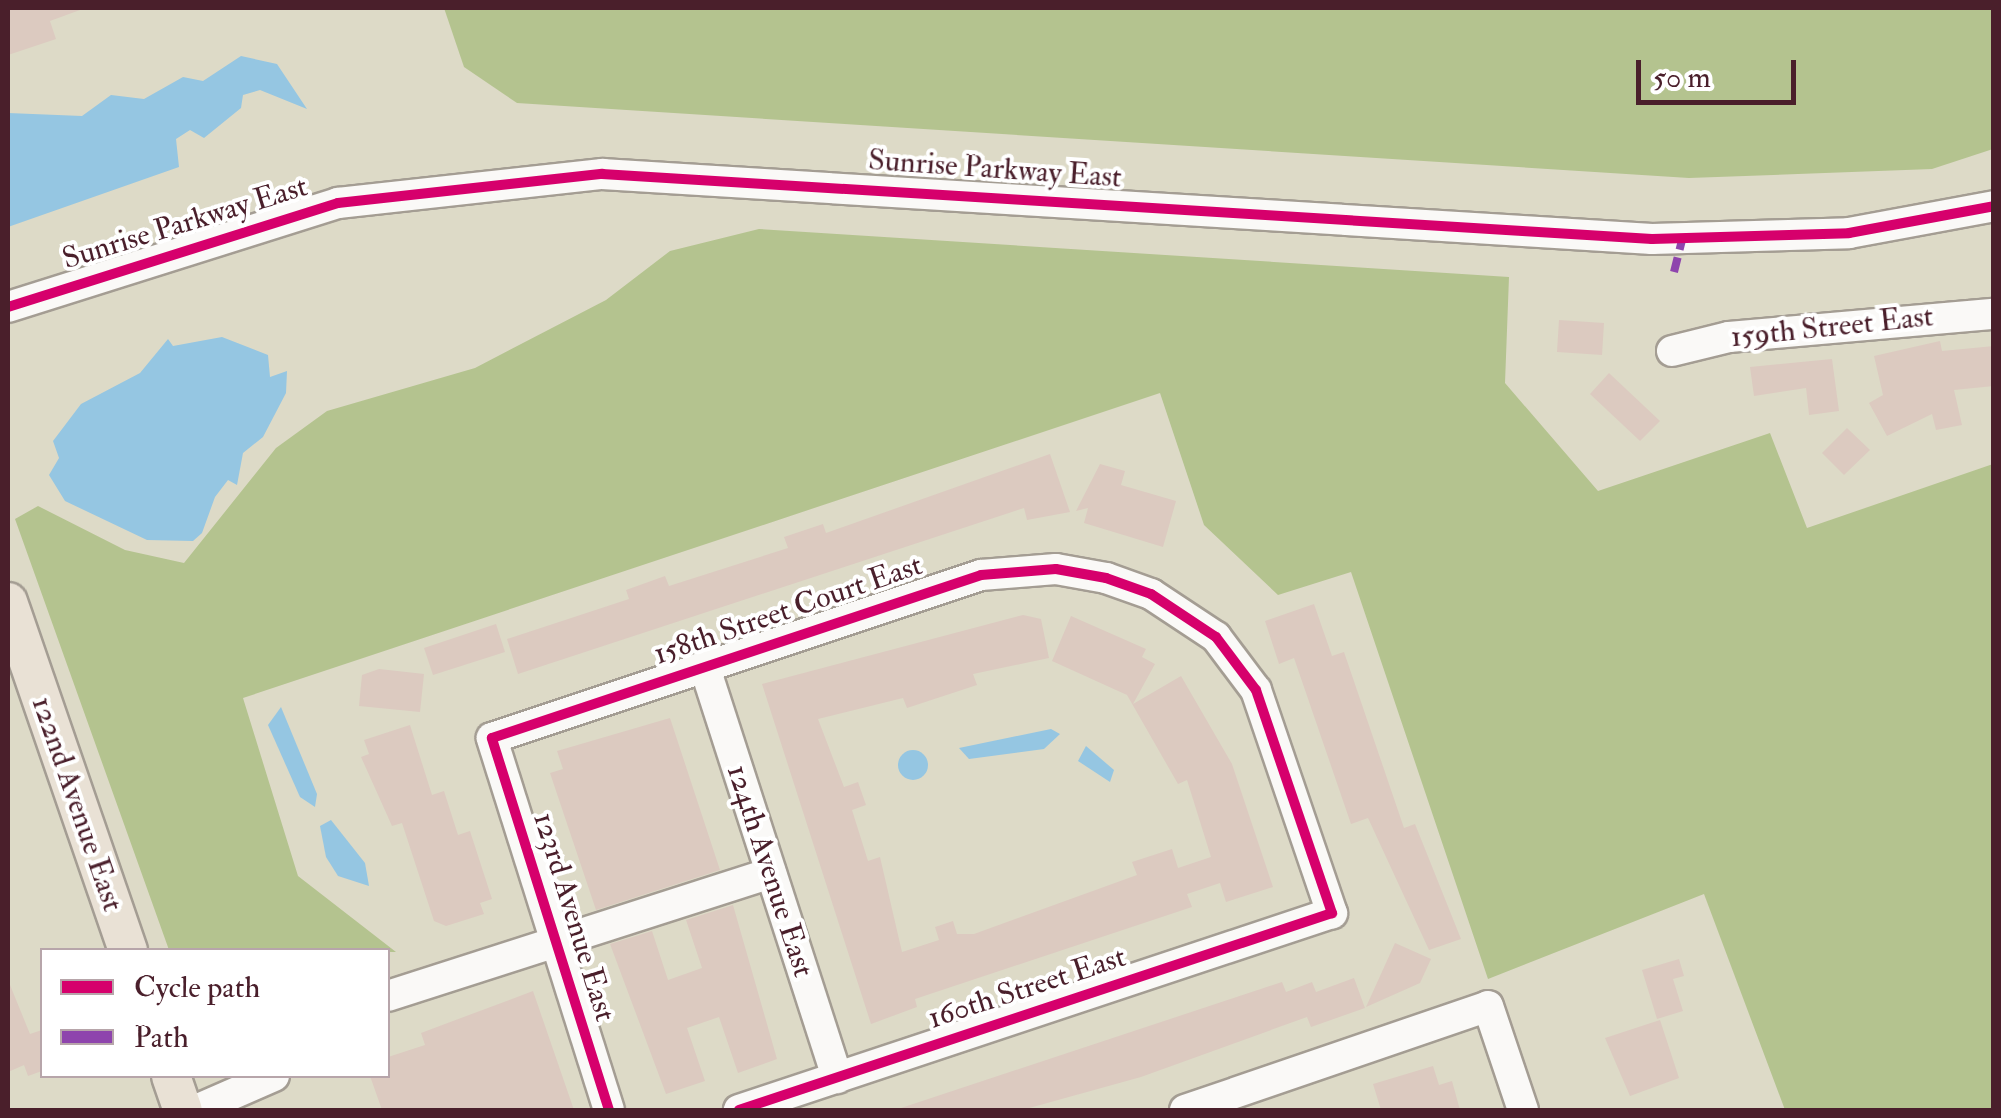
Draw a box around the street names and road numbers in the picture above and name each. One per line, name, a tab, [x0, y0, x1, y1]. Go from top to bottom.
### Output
street label: Sunrise Parkway East	[867, 142, 1123, 196]
street label: Sunrise Parkway East	[58, 169, 312, 277]
street label: 159th Street East	[1729, 298, 1935, 356]
street label: 158th Street Court East	[649, 547, 927, 673]
street label: 122nd Avenue East	[23, 692, 131, 916]
street label: 124th Avenue East	[719, 760, 821, 982]
street label: 123rd Avenue East	[525, 808, 623, 1026]
street label: 160th Street East	[924, 939, 1130, 1037]

